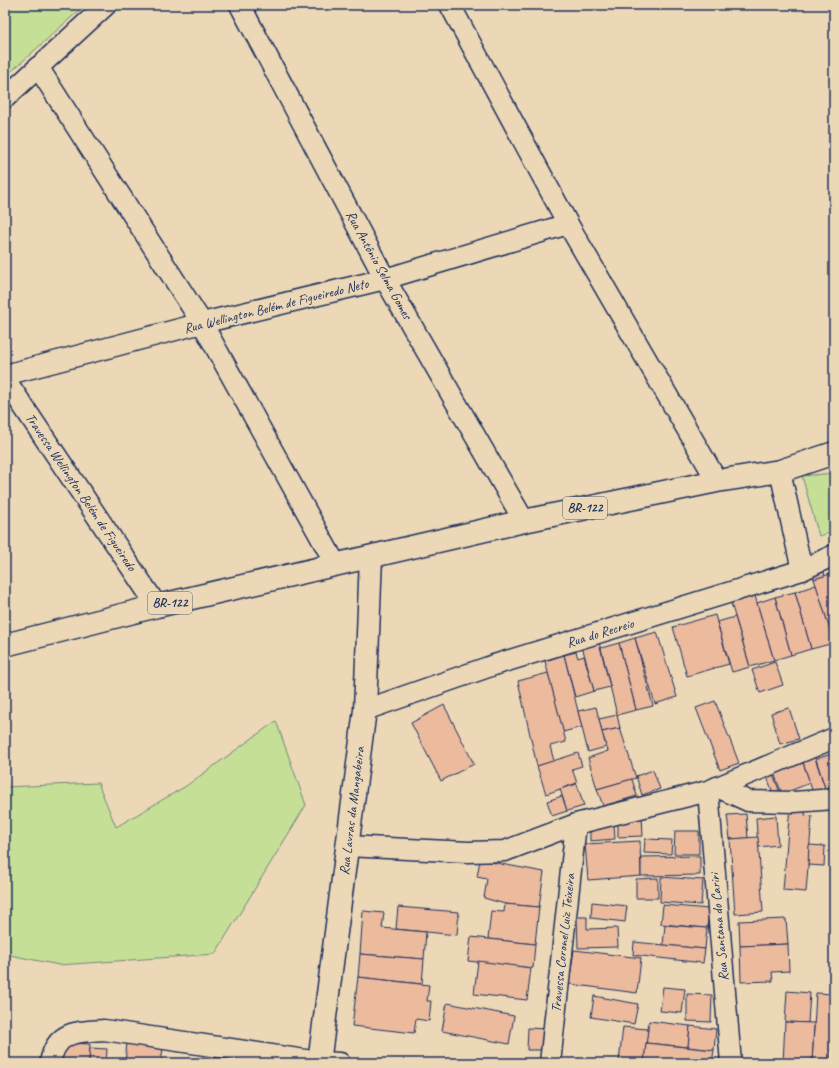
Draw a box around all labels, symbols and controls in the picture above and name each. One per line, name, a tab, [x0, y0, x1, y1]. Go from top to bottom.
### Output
street label: Rua Antônio Selma Gomes	[342, 208, 416, 323]
street label: Rua Wellington Belém de Figueiredo Neto	[182, 275, 371, 337]
street label: Travessa Wellington Belém de Figueiredo	[22, 410, 141, 575]
road number: BR-122	[563, 497, 607, 519]
road number: BR-122	[148, 592, 192, 614]
street label: Rua do Recreio	[564, 614, 637, 651]
street label: Rua Lavras da Mangabeira	[336, 745, 368, 876]
street label: Rua Santana do Cariri	[706, 870, 732, 982]
street label: Travessa Coronel Luiz Teixeira	[547, 872, 579, 1013]

